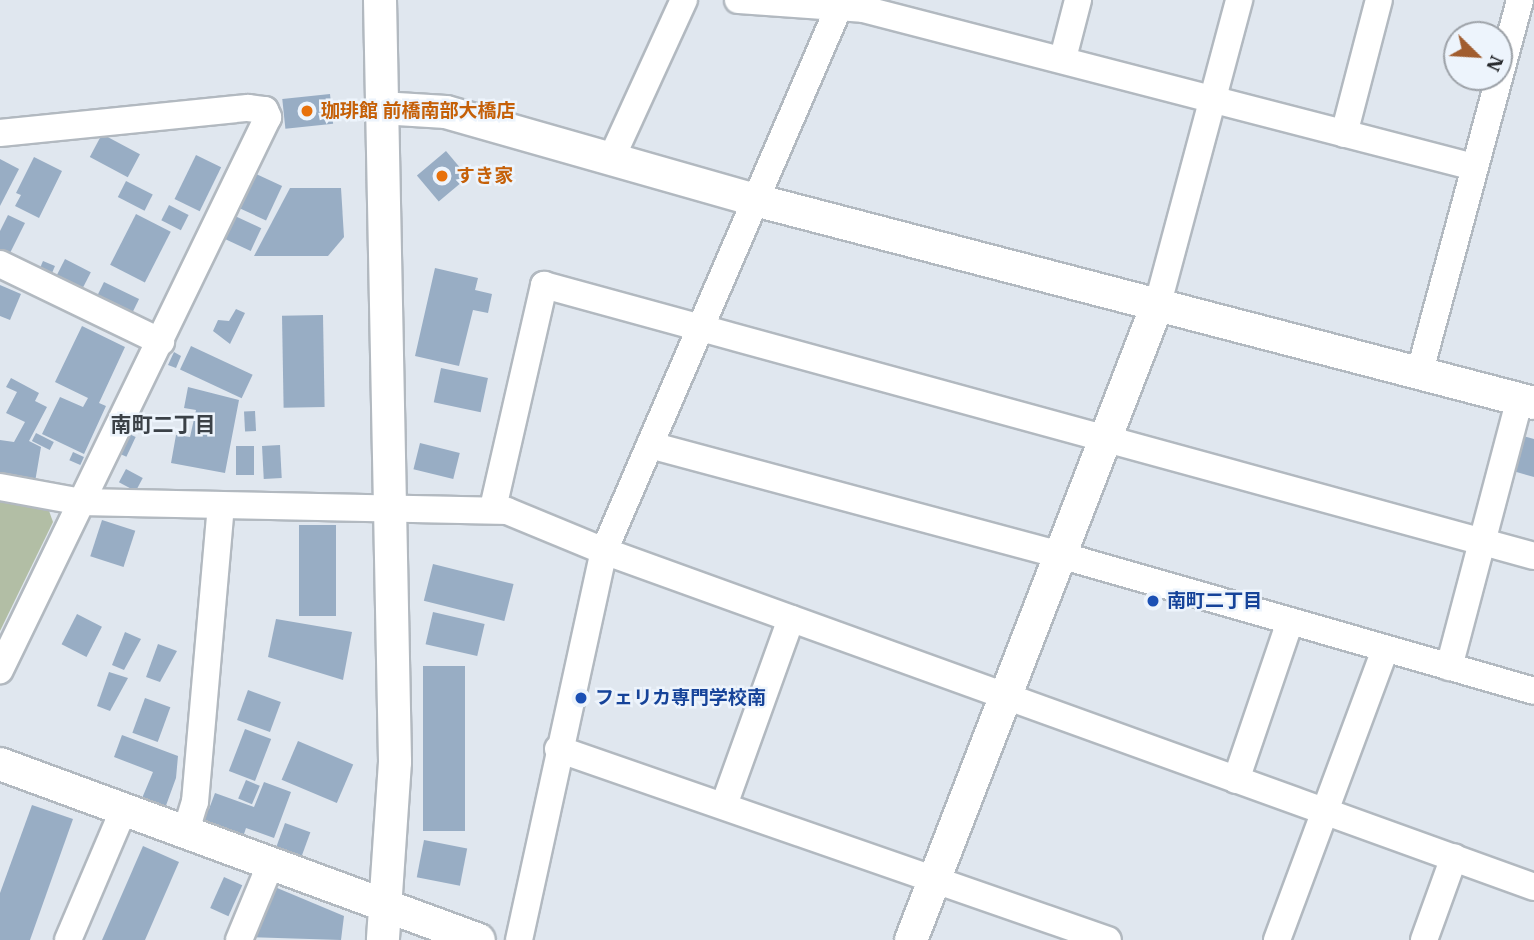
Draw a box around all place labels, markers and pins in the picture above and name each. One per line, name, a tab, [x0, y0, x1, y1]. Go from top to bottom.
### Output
place label: 珈琲館 前橋南部大橋店	[321, 100, 515, 122]
marker: 珈琲館 前橋南部大橋店	[299, 103, 315, 119]
place label: すき家	[456, 165, 513, 187]
marker: すき家	[434, 168, 450, 184]
place label: 南町二丁目	[1167, 590, 1262, 612]
marker: 南町二丁目	[1145, 593, 1161, 609]
place label: フェリカ専門学校南	[595, 687, 766, 709]
marker: フェリカ専門学校南	[573, 690, 589, 706]

